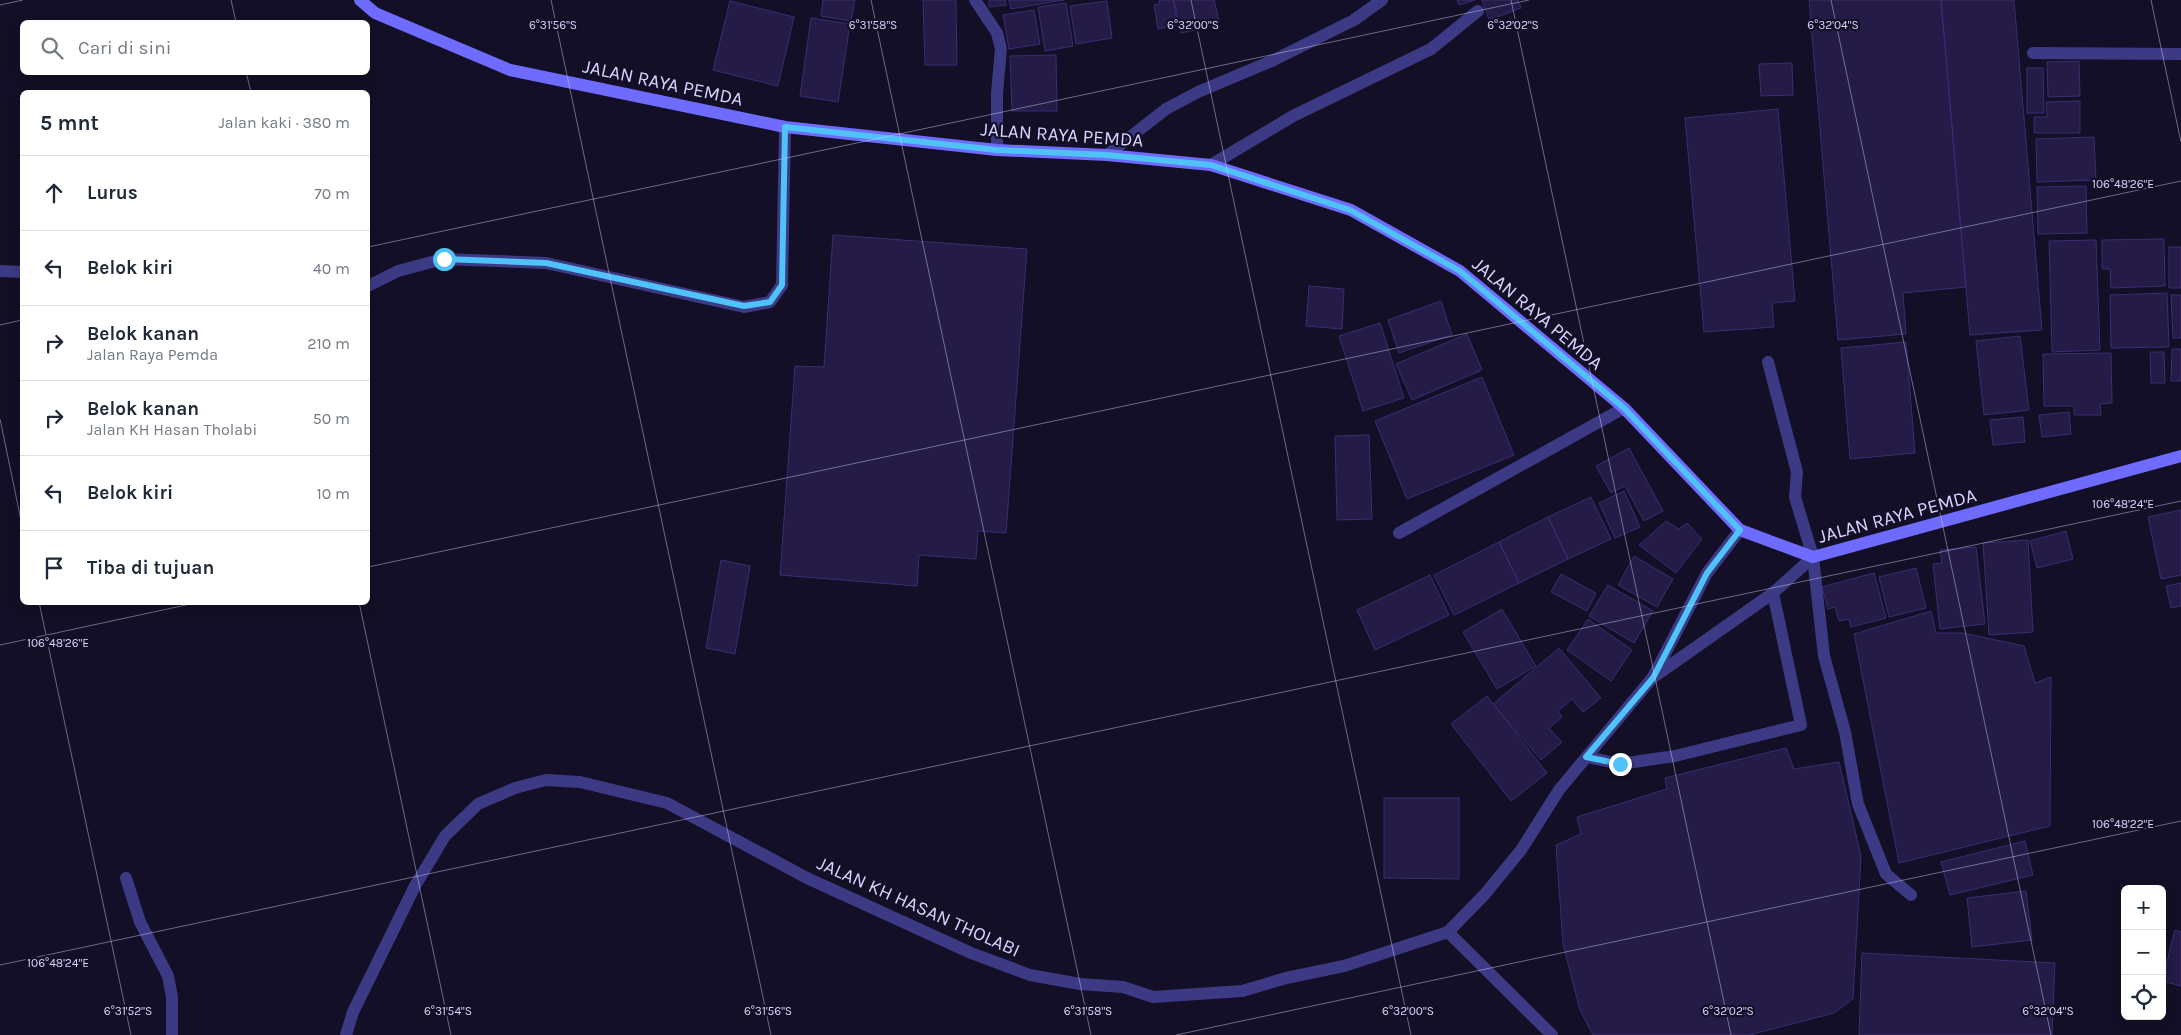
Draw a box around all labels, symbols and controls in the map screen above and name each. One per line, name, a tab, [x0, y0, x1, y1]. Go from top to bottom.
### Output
text: 6°31'56"S	[529, 18, 577, 32]
text: 6°31'58"S	[849, 18, 897, 32]
text: 6°32'00"S	[1167, 18, 1219, 32]
text: 6°32'02"S	[1487, 18, 1539, 32]
text: 6°32'04"S	[1807, 18, 1859, 32]
search box	[20, 20, 370, 75]
icon: search	[38, 34, 66, 62]
text: Cari di sini	[78, 37, 171, 59]
street label: JALAN RAYA PEMDA	[581, 55, 745, 111]
text: 5 mnt	[40, 111, 99, 135]
text: Jalan kaki · 380 m	[218, 113, 350, 132]
street label: JALAN RAYA PEMDA	[980, 118, 1144, 152]
text: 106°48'26"E	[2092, 177, 2154, 191]
icon: ahead	[40, 179, 68, 207]
text: Lurus	[87, 182, 138, 204]
text: 70 m	[314, 184, 350, 203]
route start	[433, 248, 456, 271]
street label: JALAN RAYA PEMDA	[1468, 253, 1607, 375]
icon: left	[40, 254, 68, 282]
text: Belok kiri	[87, 257, 173, 279]
text: 40 m	[313, 259, 350, 278]
text: Belok kanan	[87, 323, 199, 345]
icon: right	[40, 329, 68, 357]
text: 210 m	[307, 334, 350, 353]
text: Jalan Raya Pemda	[87, 345, 218, 364]
text: Belok kanan	[87, 398, 199, 420]
icon: right	[40, 404, 68, 432]
text: 50 m	[313, 409, 350, 428]
text: Jalan KH Hasan Tholabi	[87, 420, 257, 439]
icon: left	[40, 479, 68, 507]
text: Belok kiri	[87, 482, 173, 504]
text: 10 m	[316, 484, 350, 503]
street label: JALAN RAYA PEMDA	[1816, 484, 1979, 548]
text: 106°48'24"E	[2092, 497, 2154, 511]
icon: arrive	[40, 554, 68, 582]
text: Tiba di tujuan	[87, 557, 214, 579]
text: 106°48'26"E	[27, 636, 89, 650]
route end	[1609, 753, 1632, 776]
text: 106°48'22"E	[2092, 817, 2154, 831]
street label: JALAN KH HASAN THOLABI	[814, 852, 1023, 962]
map controls	[2121, 885, 2166, 1020]
button: +	[2121, 885, 2166, 930]
button: −	[2121, 930, 2166, 975]
text: 106°48'24"E	[27, 956, 89, 970]
button: locate	[2121, 975, 2166, 1020]
text: 6°31'52"S	[104, 1004, 152, 1018]
text: 6°31'54"S	[424, 1004, 472, 1018]
text: 6°31'56"S	[744, 1004, 792, 1018]
text: 6°31'58"S	[1064, 1004, 1112, 1018]
text: 6°32'00"S	[1382, 1004, 1434, 1018]
text: 6°32'02"S	[1702, 1004, 1754, 1018]
text: 6°32'04"S	[2022, 1004, 2074, 1018]

